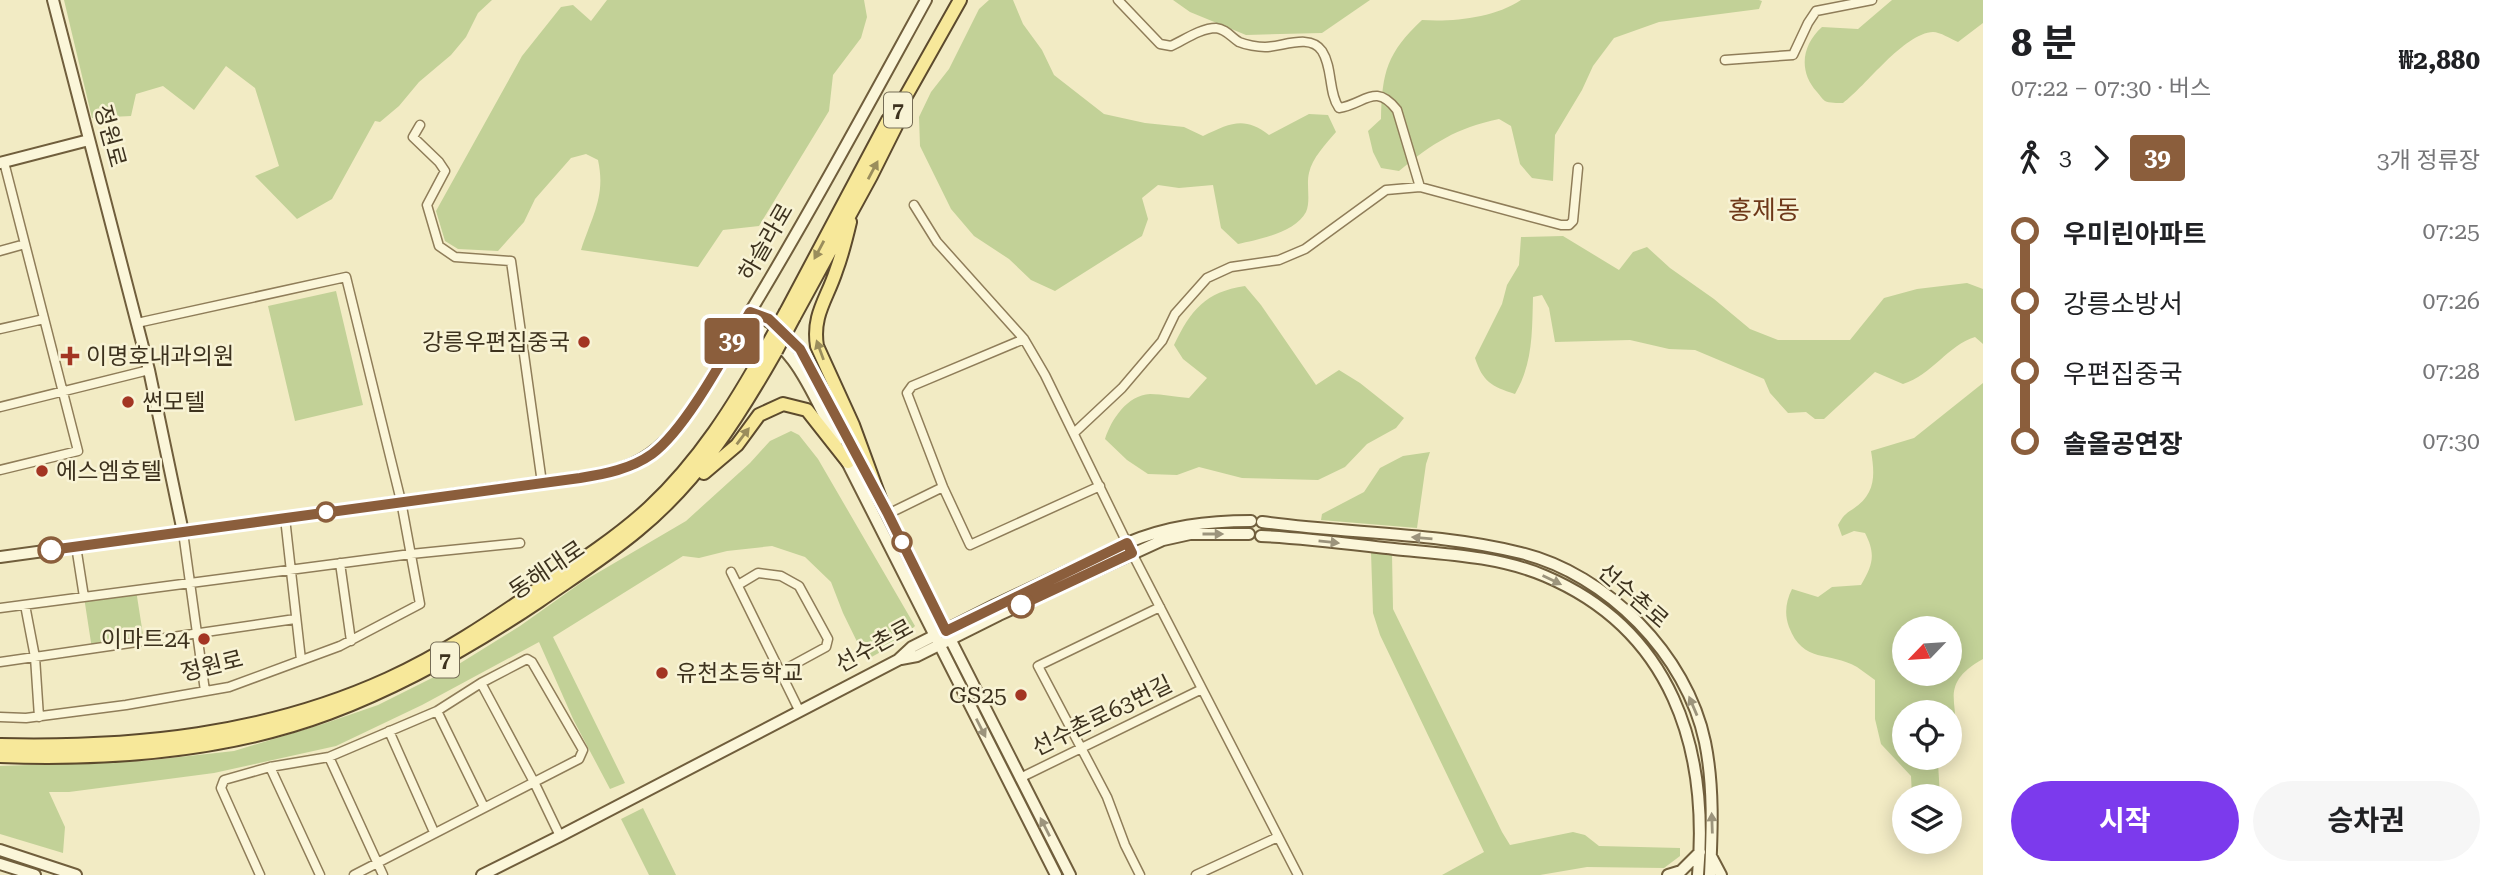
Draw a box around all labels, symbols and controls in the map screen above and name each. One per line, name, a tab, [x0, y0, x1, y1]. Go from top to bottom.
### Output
text: 8 분	[2011, 21, 2077, 65]
text: ₩2,880	[2399, 45, 2480, 75]
text: 07:22 – 07:30 · 버스	[2011, 75, 2211, 102]
road number: 7	[884, 92, 912, 128]
street label: 정원로	[89, 102, 131, 170]
icon: walk	[2011, 139, 2049, 177]
icon: forward	[2082, 139, 2120, 177]
text: 3	[2059, 144, 2072, 171]
text: 39	[2144, 144, 2171, 172]
text: 3개 정류장	[2377, 147, 2480, 174]
one-way arrow	[867, 160, 879, 180]
district label: 홍제동	[1728, 195, 1800, 225]
street label: 하슬라로	[733, 199, 799, 285]
text: 07:25	[2423, 218, 2480, 245]
text: 우미린아파트	[2063, 219, 2207, 249]
one-way arrow	[814, 240, 825, 260]
text: 07:26	[2423, 288, 2480, 315]
text: 강릉소방서	[2063, 289, 2183, 319]
line badge: 39	[700, 318, 764, 364]
text: 39	[719, 327, 745, 355]
place label: 강릉우편집중국	[422, 329, 570, 356]
marker: 강릉우편집중국	[576, 334, 592, 350]
one-way arrow	[814, 339, 825, 360]
place label: 이명호내과의원	[86, 343, 234, 370]
marker: 이명호내과의원	[60, 346, 80, 366]
text: 07:28	[2423, 358, 2480, 385]
text: 우편집중국	[2063, 359, 2183, 389]
place label: 썬모텔	[142, 389, 205, 416]
marker: 썬모텔	[120, 394, 136, 410]
one-way arrow	[736, 428, 751, 446]
text: 07:30	[2423, 428, 2480, 455]
text: 솔올공연장	[2063, 429, 2183, 459]
place label: 에스엠호텔	[56, 458, 162, 485]
marker: 에스엠호텔	[34, 463, 50, 479]
unlabelled marker	[316, 502, 336, 522]
one-way arrow	[1202, 528, 1224, 539]
unlabelled marker	[892, 532, 912, 552]
one-way arrow	[1411, 532, 1433, 543]
street label: 동해대로	[504, 535, 590, 605]
unlabelled marker	[38, 537, 64, 563]
one-way arrow	[1318, 537, 1340, 548]
street label: 선수촌로	[1592, 558, 1674, 634]
one-way arrow	[1542, 574, 1562, 585]
unlabelled marker	[1008, 592, 1034, 618]
street label: 선수촌로	[830, 614, 918, 678]
north arrow	[1892, 616, 1962, 686]
map controls	[1892, 616, 1962, 854]
place label: 이마트24	[101, 626, 190, 653]
marker: 이마트24	[196, 631, 212, 647]
road number: 7	[431, 642, 459, 678]
street label: 정원로	[178, 645, 246, 687]
place label: 유천초등학교	[676, 660, 803, 687]
marker: 유천초등학교	[654, 665, 670, 681]
street label: 선수촌로63번길	[1027, 670, 1177, 762]
place label: GS25	[949, 682, 1007, 709]
marker: GS25	[1013, 687, 1029, 703]
one-way arrow	[1687, 695, 1698, 716]
button: locate	[1892, 700, 1962, 770]
one-way arrow	[976, 718, 987, 738]
button: 시작	[2011, 781, 2239, 861]
button: 승차권	[2253, 781, 2480, 861]
button: layers	[1892, 784, 1962, 854]
one-way arrow	[1706, 812, 1717, 834]
one-way arrow	[1039, 817, 1051, 836]

